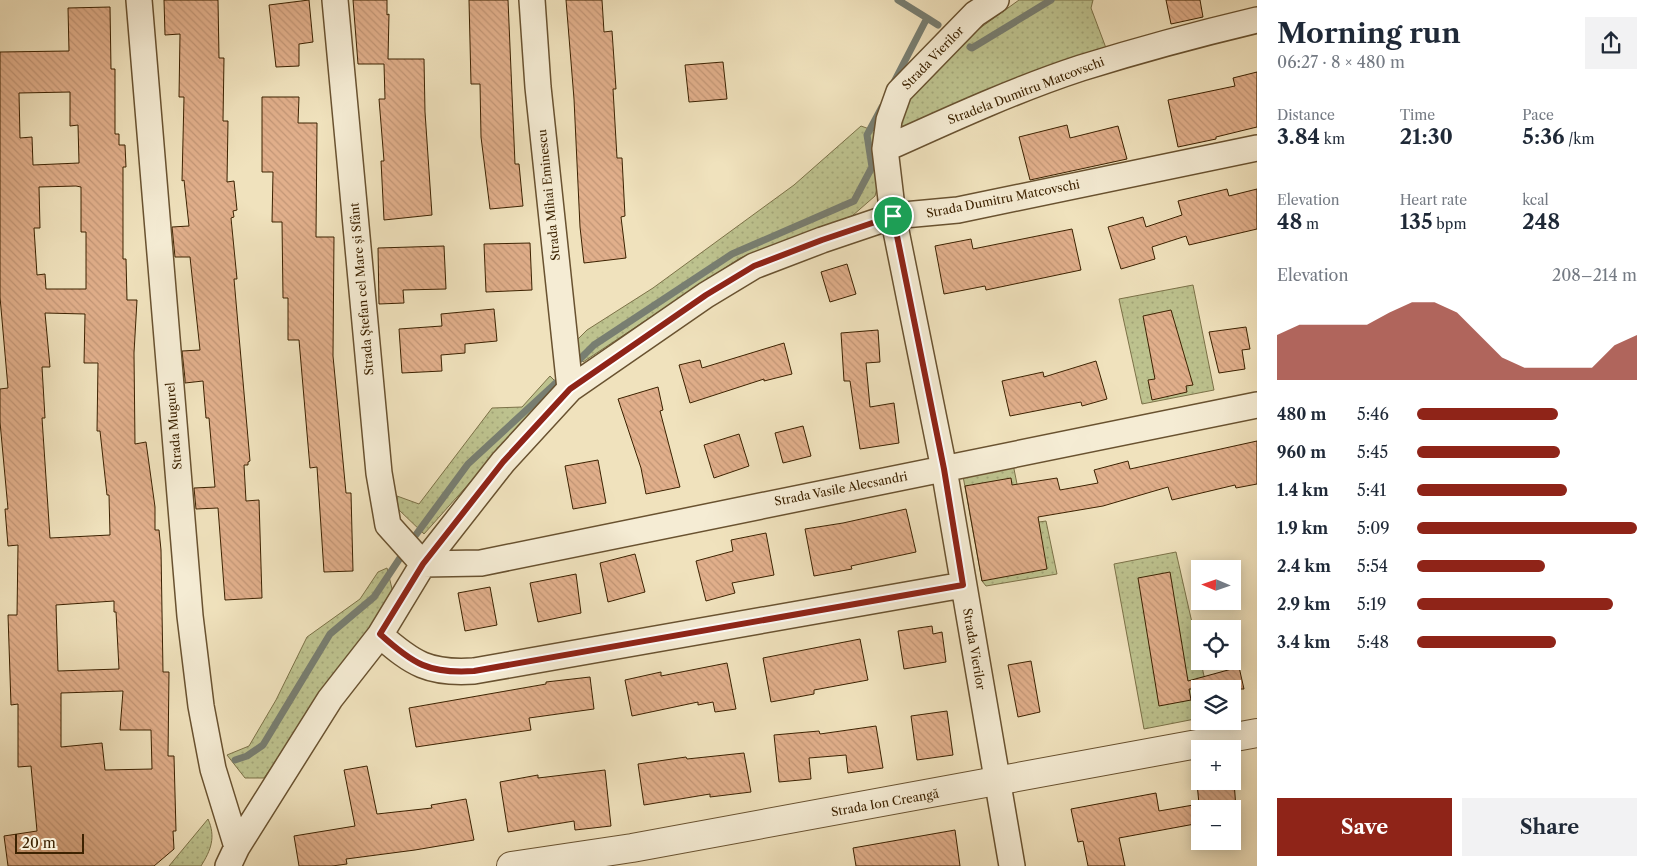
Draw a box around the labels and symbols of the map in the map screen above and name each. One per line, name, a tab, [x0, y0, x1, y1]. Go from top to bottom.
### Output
street label: Strada Vierilor	[899, 23, 967, 93]
street label: Stradela Dumitru Matcovschi	[945, 54, 1107, 127]
street label: Strada Mihai Eminescu	[534, 128, 563, 262]
street label: Strada Dumitru Matcovschi	[925, 176, 1081, 221]
pin	[872, 195, 914, 237]
street label: Strada Ştefan cel Mare și Sfânt	[346, 201, 378, 376]
street label: Strada Mugurel	[162, 381, 185, 470]
street label: Strada Vasile Alecsandri	[773, 468, 909, 509]
north arrow	[1191, 560, 1241, 610]
street label: Strada Vierilor	[960, 607, 989, 691]
street label: Strada Ion Creangă	[830, 786, 941, 819]
scale bar	[15, 831, 84, 854]

